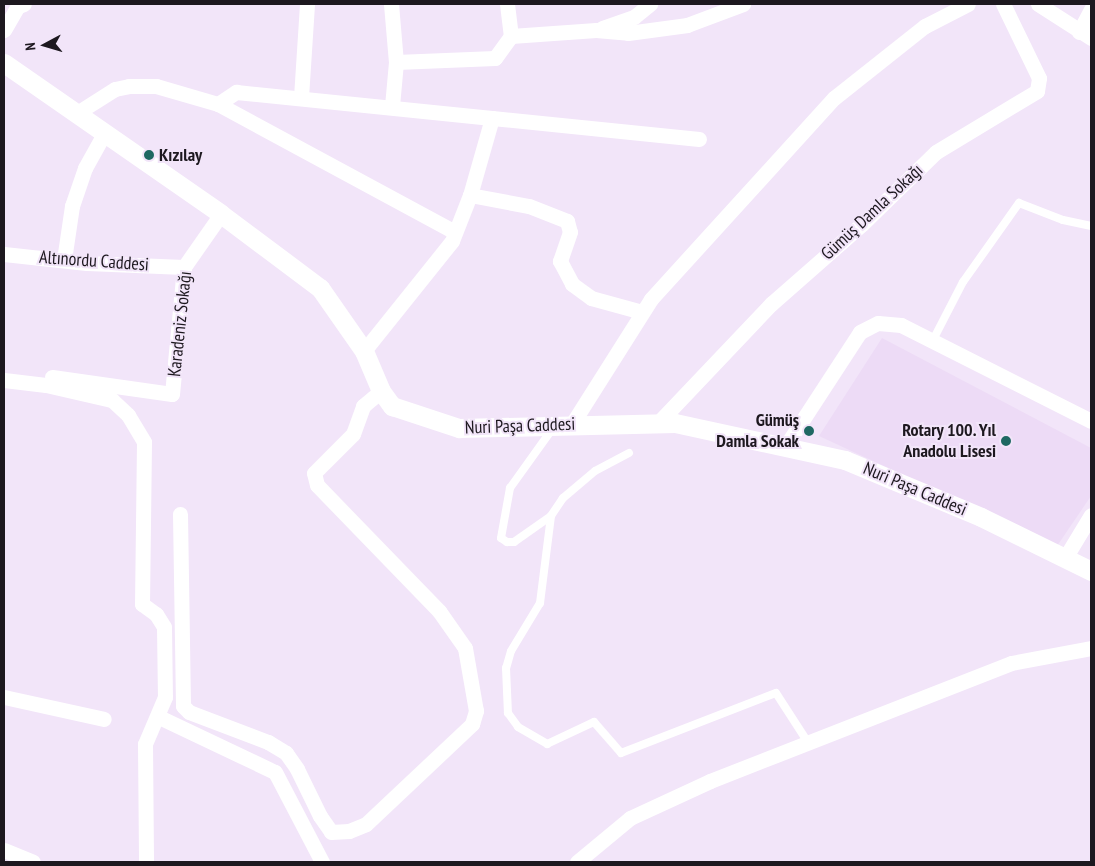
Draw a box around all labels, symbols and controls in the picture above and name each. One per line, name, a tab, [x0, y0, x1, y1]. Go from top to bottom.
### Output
north arrow	[20, 20, 70, 70]
text: N	[21, 42, 39, 51]
place label: Kızılay	[159, 144, 202, 166]
marker: Kızılay	[143, 149, 155, 161]
street label: Gümüş Damla Sokağı	[817, 159, 927, 265]
street label: Altınordu Caddesi	[38, 246, 150, 276]
street label: Karadeniz Sokağı	[164, 270, 196, 378]
place label: Gümüş Damla Sokak	[716, 410, 799, 452]
street label: Nuri Paşa Caddesi	[465, 413, 575, 439]
place label: Rotary 100. Yıl Anadolu Lisesi	[900, 420, 996, 462]
marker: Gümüş Damla Sokak	[803, 425, 815, 437]
marker: Rotary 100. Yıl Anadolu Lisesi	[1000, 435, 1012, 447]
street label: Nuri Paşa Caddesi	[860, 458, 970, 520]

